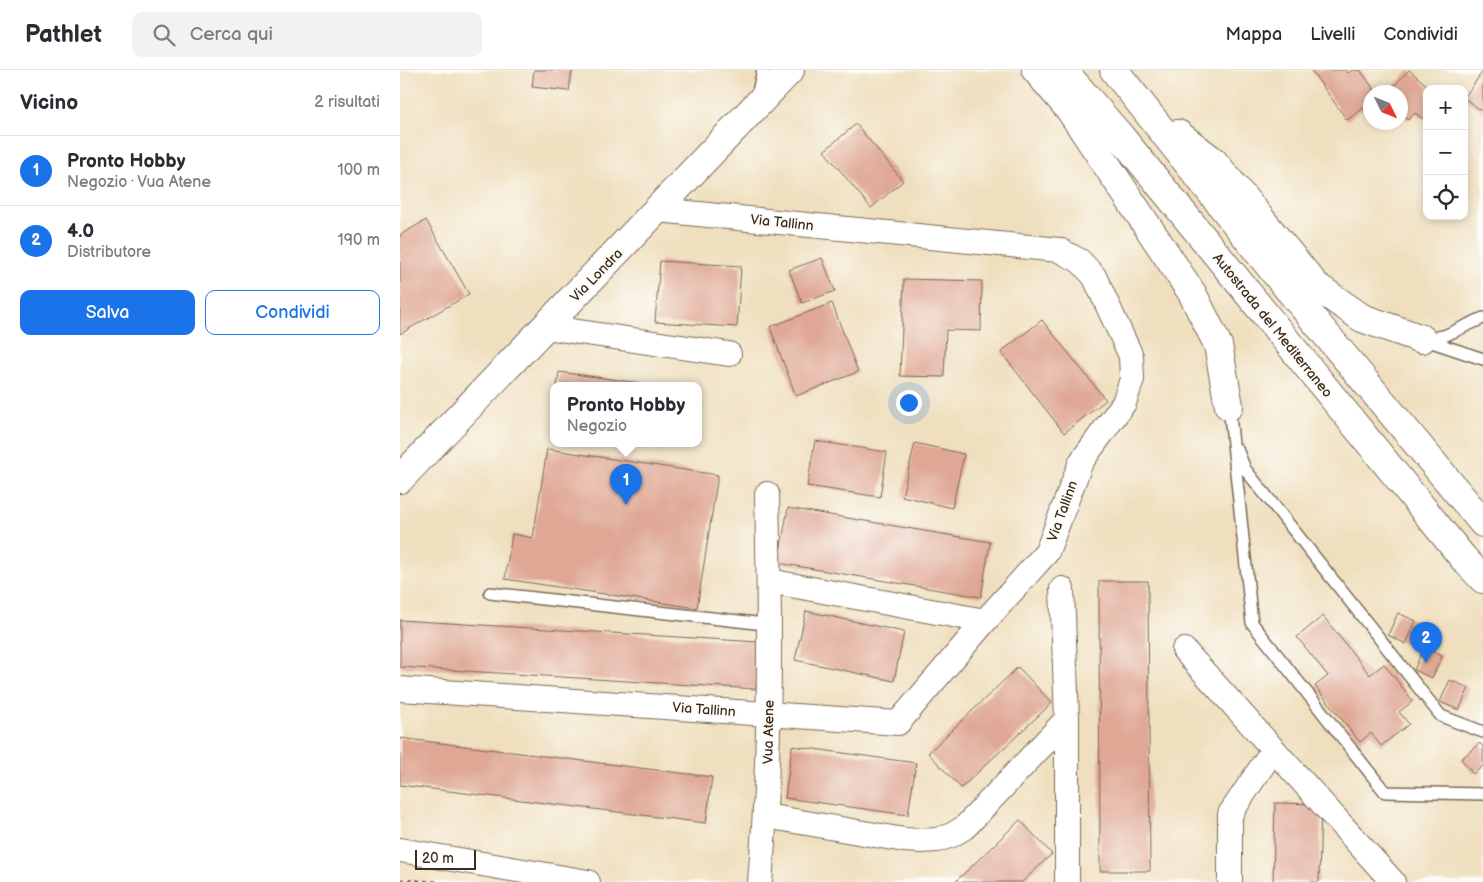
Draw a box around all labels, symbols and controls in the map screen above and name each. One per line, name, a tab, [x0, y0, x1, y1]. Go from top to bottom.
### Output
search box	[132, 12, 482, 57]
text: Pathlet	[25, 20, 102, 49]
icon: search	[150, 21, 178, 49]
text: Cerca qui	[190, 23, 273, 46]
text: Mappa	[1225, 24, 1282, 45]
text: Livelli	[1310, 24, 1356, 45]
text: Condividi	[1384, 24, 1458, 45]
north arrow	[1363, 85, 1408, 130]
map controls	[1423, 85, 1468, 220]
button: +	[1423, 85, 1468, 130]
text: Vicino	[20, 90, 78, 115]
text: 2 risultati	[314, 93, 380, 112]
button: −	[1423, 130, 1468, 175]
text: Pronto Hobby	[67, 150, 185, 173]
text: 1	[33, 161, 39, 180]
text: 100 m	[337, 161, 380, 180]
text: Negozio · Vua Atene	[67, 173, 211, 192]
button: locate	[1423, 175, 1468, 220]
street label: Via Tallinn	[750, 211, 814, 234]
text: 4.0	[67, 220, 94, 243]
text: 2	[31, 231, 41, 250]
text: 190 m	[338, 231, 380, 250]
text: Distributore	[67, 243, 151, 262]
street label: Via Londra	[567, 245, 626, 306]
street label: Autostrada del Mediterraneo	[1209, 250, 1336, 401]
button: Salva	[20, 290, 195, 335]
button: Condividi	[205, 290, 380, 335]
popup	[550, 382, 702, 447]
your location	[896, 390, 922, 416]
text: Pronto Hobby	[567, 394, 685, 417]
text: Negozio	[567, 417, 627, 436]
pin: 1	[610, 464, 642, 505]
street label: Via Tallinn	[1044, 478, 1081, 544]
pin: 2	[1410, 622, 1442, 663]
street label: Via Tallinn	[672, 699, 736, 720]
street label: Vua Atene	[759, 700, 778, 764]
scale bar	[415, 847, 476, 870]
text: 20 m	[422, 850, 454, 867]

